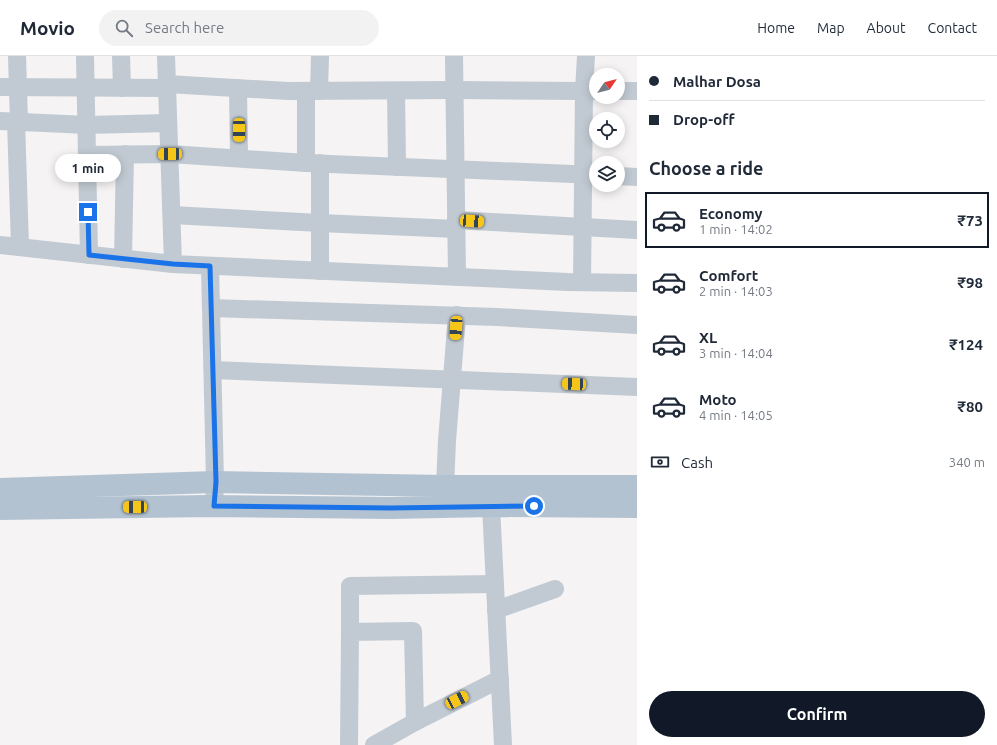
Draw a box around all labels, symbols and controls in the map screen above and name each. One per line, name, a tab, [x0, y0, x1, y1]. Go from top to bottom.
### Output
search box	[99, 10, 379, 46]
text: Movio	[20, 17, 75, 39]
icon: search	[113, 17, 135, 39]
text: Search here	[145, 19, 224, 36]
text: Home	[757, 20, 795, 36]
text: Map	[817, 20, 845, 36]
text: About	[867, 20, 906, 36]
text: Contact	[928, 20, 977, 36]
north arrow	[589, 68, 625, 104]
map controls	[589, 68, 625, 192]
text: Malhar Dosa	[673, 73, 761, 90]
text: Drop-off	[673, 111, 735, 128]
button: locate	[589, 112, 625, 148]
car	[233, 118, 245, 142]
car	[158, 148, 182, 160]
callout: 1 min	[55, 154, 121, 182]
button: layers	[589, 156, 625, 192]
text: Choose a ride	[649, 158, 763, 178]
text: 1 min	[72, 161, 104, 175]
icon: car	[651, 202, 687, 238]
route end	[79, 203, 97, 221]
text: Economy	[699, 205, 763, 222]
text: ₹73	[958, 212, 983, 229]
car	[460, 214, 484, 228]
text: 1 min · 14:02	[699, 222, 773, 236]
icon: car	[651, 264, 687, 300]
text: Comfort	[699, 267, 758, 284]
text: ₹98	[958, 274, 983, 291]
text: 2 min · 14:03	[699, 284, 773, 298]
car	[449, 316, 463, 340]
icon: car	[651, 326, 687, 362]
text: XL	[699, 329, 717, 346]
text: ₹124	[949, 336, 983, 353]
text: 3 min · 14:04	[699, 346, 773, 360]
car	[562, 378, 586, 390]
icon: car	[651, 388, 687, 424]
text: Moto	[699, 391, 737, 408]
text: ₹80	[958, 398, 983, 415]
text: 4 min · 14:05	[699, 408, 773, 422]
icon: cash	[649, 451, 671, 473]
text: Cash	[681, 454, 713, 471]
text: 340 m	[949, 455, 985, 469]
route start	[525, 497, 543, 515]
car	[123, 501, 147, 513]
car	[444, 689, 470, 711]
button: Confirm	[649, 691, 985, 737]

